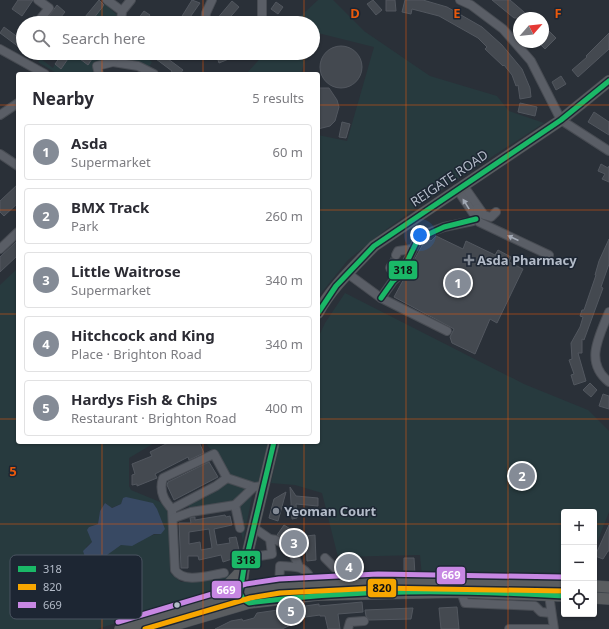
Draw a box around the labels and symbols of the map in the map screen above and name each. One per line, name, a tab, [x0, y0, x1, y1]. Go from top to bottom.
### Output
text: D	[350, 4, 360, 22]
text: E	[453, 4, 461, 22]
text: F	[554, 4, 562, 22]
north arrow	[513, 12, 549, 48]
street label: REIGATE ROAD	[407, 145, 491, 211]
one-way arrow	[463, 198, 470, 210]
your location	[410, 225, 430, 245]
one-way arrow	[507, 235, 519, 241]
place label: Asda Pharmacy	[477, 251, 577, 269]
marker: Asda Pharmacy	[464, 255, 474, 265]
line badge: 318	[388, 260, 418, 280]
text: 318	[394, 262, 412, 277]
pin: 1	[445, 268, 471, 298]
pin: 2	[509, 461, 535, 491]
text: 5	[9, 462, 17, 480]
place label: Yeoman Court	[284, 502, 376, 520]
marker: Yeoman Court	[271, 506, 281, 516]
pin: 3	[281, 528, 307, 558]
line badge: 318	[231, 550, 261, 569]
text: 318	[237, 552, 255, 567]
pin: 4	[336, 552, 362, 582]
legend	[10, 555, 142, 619]
text: 318	[43, 561, 62, 576]
line badge: 669	[436, 566, 466, 585]
text: 669	[442, 567, 460, 582]
line badge: 820	[367, 578, 397, 598]
text: 820	[43, 579, 62, 594]
line badge: 669	[211, 580, 242, 599]
text: 820	[373, 580, 391, 595]
text: 669	[217, 582, 235, 597]
pin: 5	[278, 596, 304, 626]
text: 669	[43, 597, 62, 612]
unlabelled marker	[172, 600, 182, 610]

